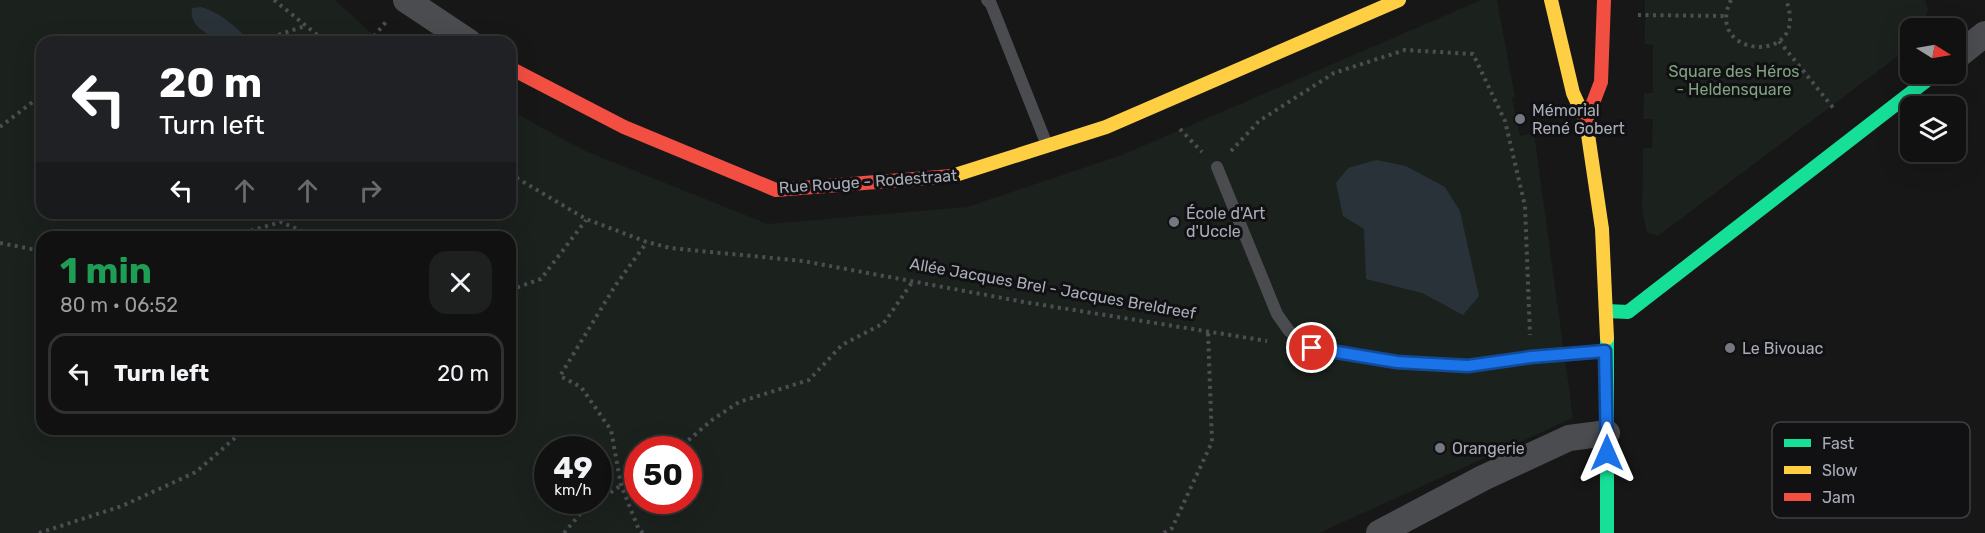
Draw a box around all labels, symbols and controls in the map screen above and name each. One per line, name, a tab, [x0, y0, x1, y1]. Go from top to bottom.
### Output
north arrow	[1900, 18, 1966, 84]
map controls	[1900, 18, 1966, 162]
text: 20 m	[159, 58, 262, 108]
icon: left	[60, 60, 138, 138]
park label: Square des Héros - Heldensquare	[1669, 62, 1799, 99]
button: layers	[1900, 96, 1966, 162]
place label: Mémorial René Gobert	[1532, 101, 1625, 138]
text: Turn left	[159, 109, 264, 141]
marker: Mémorial René Gobert	[1513, 112, 1527, 126]
street label: Rue Rouge - Rodestraat	[778, 166, 958, 197]
icon: left	[165, 174, 198, 207]
icon: ahead	[228, 174, 261, 207]
icon: ahead	[291, 174, 324, 207]
icon: right	[354, 174, 387, 207]
place label: École d'Art d'Uccle	[1186, 204, 1265, 241]
marker: École d'Art d'Uccle	[1167, 215, 1181, 229]
text: 1 min	[60, 249, 152, 292]
button: close	[429, 251, 492, 314]
street label: Allée Jacques Brel - Jacques Breldreef	[908, 254, 1198, 323]
text: 80 m · 06:52	[60, 293, 178, 317]
pin	[1286, 322, 1337, 373]
icon: arrive	[1295, 331, 1328, 364]
place label: Le Bivouac	[1742, 339, 1823, 358]
marker: Le Bivouac	[1723, 341, 1737, 355]
icon: left	[63, 357, 96, 390]
text: Turn left	[114, 360, 209, 387]
text: 20 m	[437, 360, 489, 387]
position arrow	[1575, 421, 1639, 485]
legend	[1772, 422, 1970, 518]
text: Fast	[1822, 434, 1854, 453]
speed limit sign: 50	[624, 436, 702, 514]
place label: Orangerie	[1452, 439, 1525, 458]
marker: Orangerie	[1433, 441, 1447, 455]
text: 49	[553, 450, 593, 486]
text: Slow	[1822, 461, 1858, 480]
text: km/h	[554, 481, 592, 499]
text: Jam	[1822, 488, 1855, 507]

